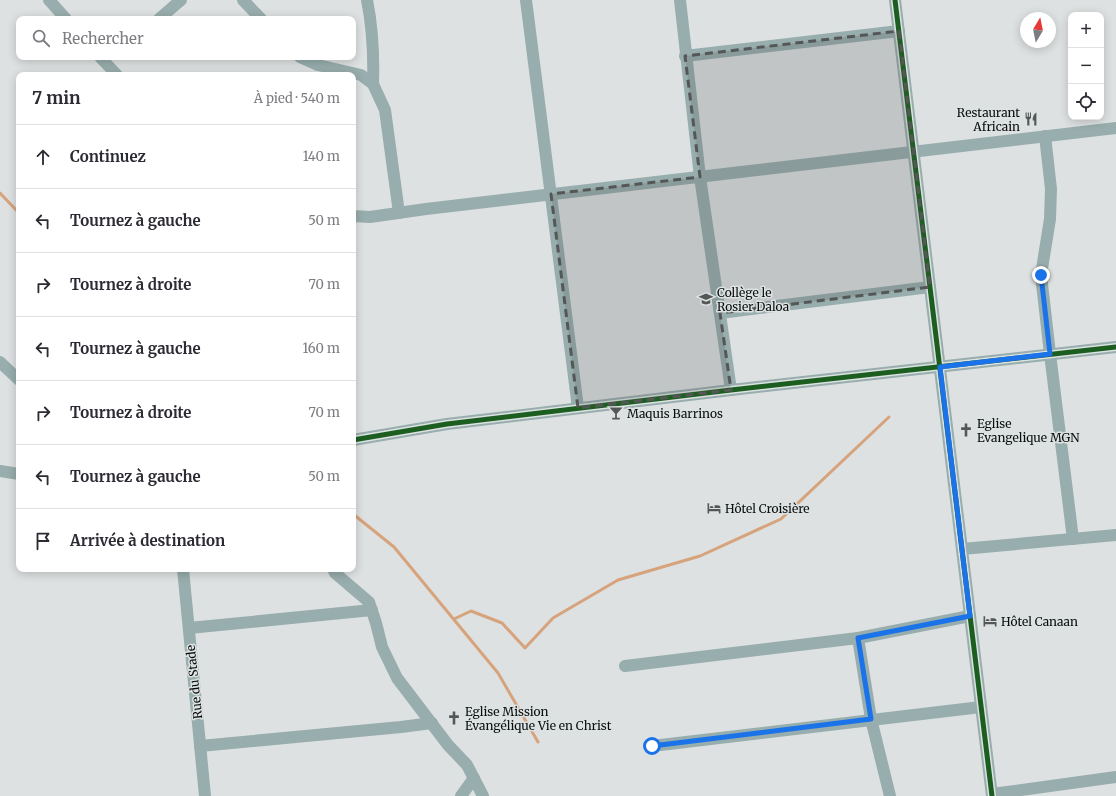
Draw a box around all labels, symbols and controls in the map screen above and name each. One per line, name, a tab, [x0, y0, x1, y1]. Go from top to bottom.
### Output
north arrow	[1020, 12, 1056, 48]
map controls	[1068, 12, 1104, 120]
button: +	[1068, 12, 1104, 48]
search box	[16, 16, 356, 60]
icon: search	[30, 27, 52, 49]
text: Rechercher	[62, 29, 144, 48]
button: −	[1068, 48, 1104, 84]
button: locate	[1068, 84, 1104, 120]
text: 7 min	[32, 87, 81, 109]
text: À pied · 540 m	[254, 90, 340, 107]
place label: Restaurant Africain	[957, 105, 1020, 134]
restaurant icon: Restaurant Africain	[1023, 111, 1039, 127]
icon: ahead	[32, 146, 54, 168]
text: Continuez	[70, 147, 146, 166]
text: 140 m	[303, 148, 340, 165]
icon: left	[32, 210, 54, 232]
text: Tournez à gauche	[70, 211, 201, 230]
text: 50 m	[308, 212, 340, 229]
route end	[1032, 266, 1050, 284]
icon: right	[32, 274, 54, 296]
text: Tournez à droite	[70, 275, 191, 294]
text: 70 m	[309, 276, 340, 293]
place label: Collège le Rosier Daloa	[717, 285, 790, 314]
school or university icon: Collège le Rosier Daloa	[698, 291, 714, 307]
icon: left	[32, 338, 54, 360]
text: Tournez à gauche	[70, 339, 201, 358]
text: 160 m	[302, 340, 340, 357]
icon: right	[32, 402, 54, 424]
text: Tournez à droite	[70, 403, 191, 422]
text: 70 m	[309, 404, 340, 421]
bar icon: Maquis Barrinos	[608, 405, 624, 421]
place label: Maquis Barrinos	[627, 406, 723, 421]
place label: Eglise Evangelique MGN	[977, 416, 1080, 445]
church icon: Eglise Evangelique MGN	[958, 422, 974, 438]
icon: left	[32, 466, 54, 488]
text: Tournez à gauche	[70, 467, 201, 486]
text: 50 m	[308, 468, 340, 485]
hotel icon: Hôtel Croisière	[706, 500, 722, 516]
place label: Hôtel Croisière	[725, 501, 810, 516]
icon: arrive	[32, 530, 54, 552]
text: Arrivée à destination	[70, 531, 225, 550]
hotel icon: Hôtel Canaan	[982, 613, 998, 629]
place label: Hôtel Canaan	[1001, 614, 1078, 629]
street label: Rue du Stade	[183, 644, 205, 720]
place label: Eglise Mission Évangélique Vie en Christ	[465, 704, 612, 733]
church icon: Eglise Mission Évangélique Vie en Christ	[446, 710, 462, 726]
route start	[643, 737, 661, 755]

